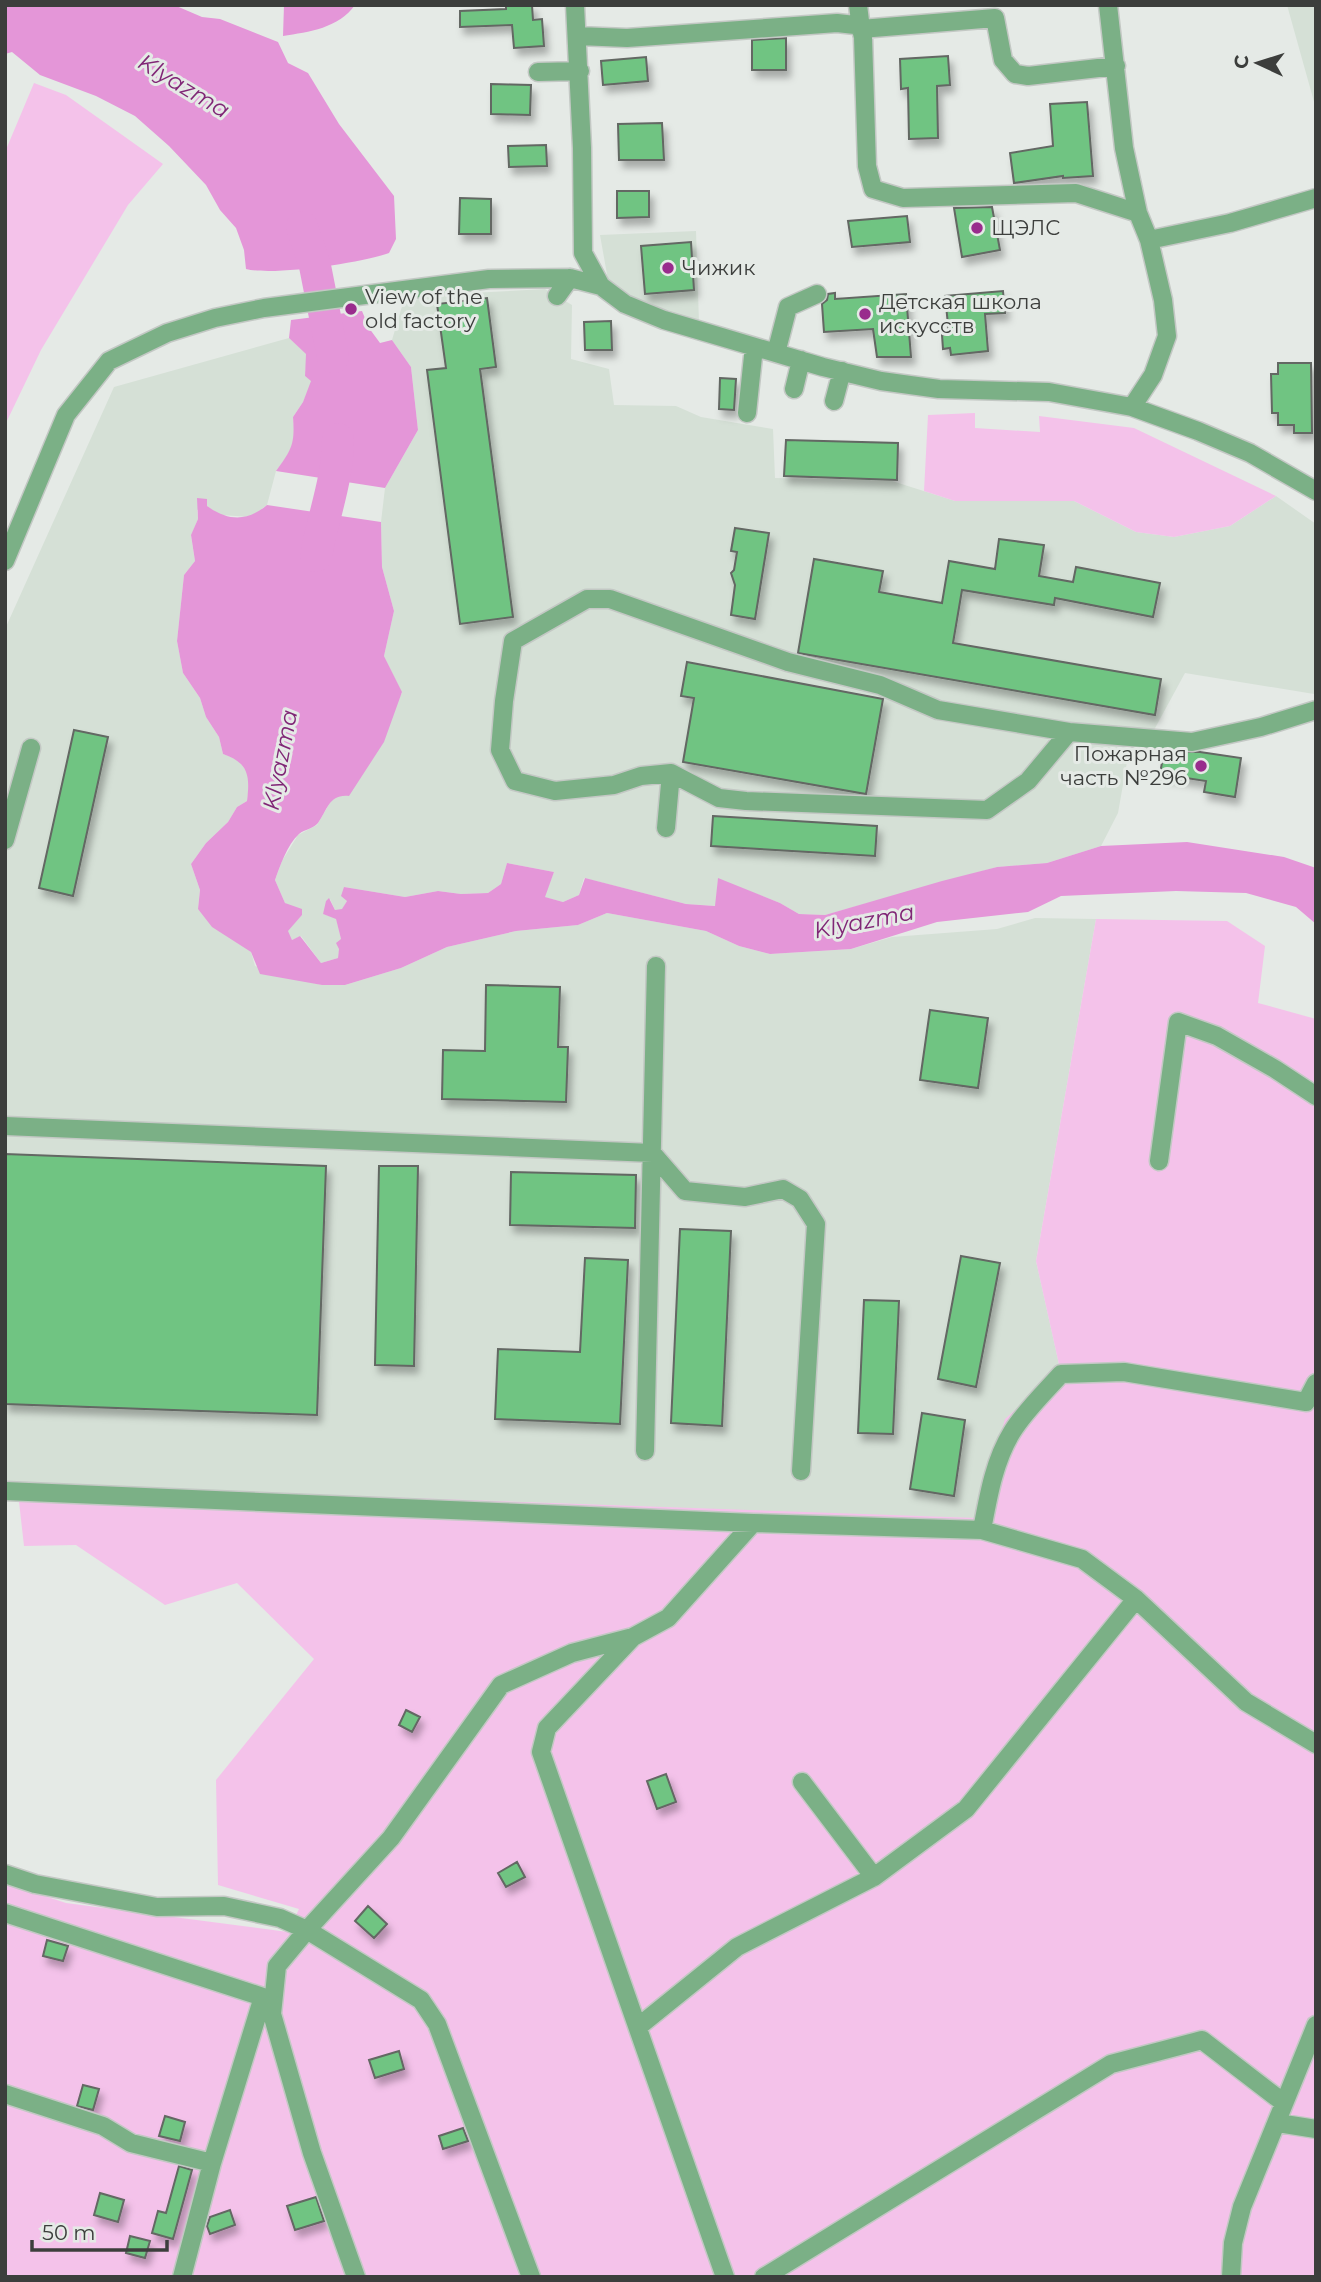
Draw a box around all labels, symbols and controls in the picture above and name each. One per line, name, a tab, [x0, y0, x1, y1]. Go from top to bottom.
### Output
north arrow	[1223, 28, 1293, 98]
water label: Klyazma	[133, 48, 235, 124]
text: С	[1230, 54, 1254, 70]
place label: ЩЭЛС	[991, 215, 1060, 240]
marker: ЩЭЛС	[969, 220, 985, 236]
place label: Чижик	[682, 255, 755, 280]
marker: Чижик	[660, 260, 676, 276]
place label: View of the old factory	[365, 284, 483, 333]
place label: Детская школа искусств	[879, 289, 1042, 338]
marker: View of the old factory	[343, 301, 359, 317]
marker: Детская школа искусств	[857, 306, 873, 322]
water label: Klyazma	[257, 707, 303, 813]
place label: Пожарная часть №296	[1060, 741, 1187, 790]
marker: Пожарная часть №296	[1193, 758, 1209, 774]
water label: Klyazma	[811, 898, 917, 944]
scale bar	[32, 2208, 166, 2252]
text: 50 m	[42, 2220, 96, 2245]

